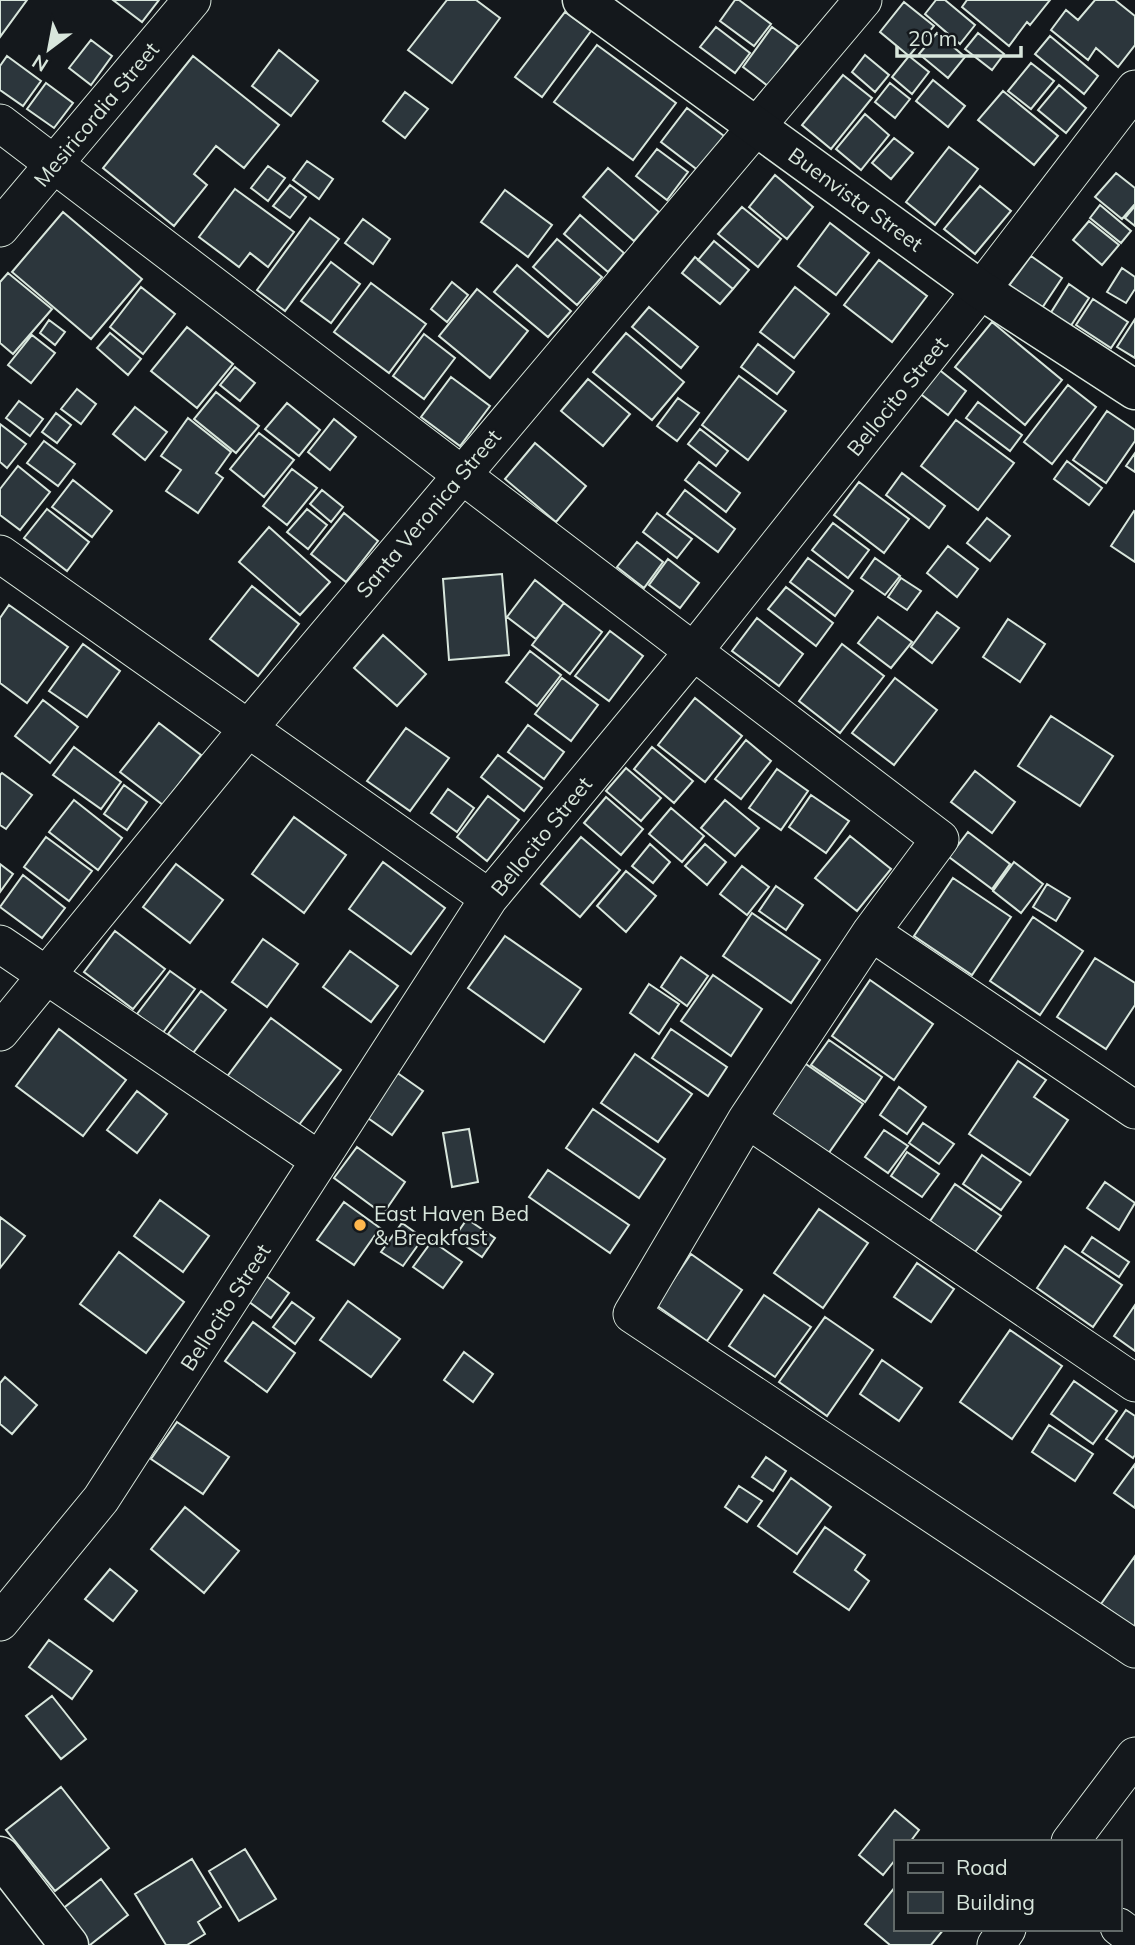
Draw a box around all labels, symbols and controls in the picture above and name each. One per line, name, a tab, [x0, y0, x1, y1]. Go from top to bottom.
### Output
north arrow	[14, 14, 84, 84]
scale bar	[897, 14, 1021, 58]
text: 20 m	[908, 25, 957, 51]
street label: Mesiricordia Street	[28, 36, 164, 192]
text: N	[28, 49, 52, 77]
street label: Buenvista Street	[784, 141, 928, 257]
street label: Bellocito Street	[841, 331, 953, 461]
street label: Santa Veronica Street	[350, 424, 506, 602]
street label: Bellocito Street	[485, 771, 597, 901]
place label: East Haven Bed & Breakfast	[374, 1200, 529, 1250]
marker: East Haven Bed & Breakfast	[352, 1217, 368, 1233]
street label: Bellocito Street	[174, 1239, 276, 1375]
legend	[894, 1840, 1121, 1931]
text: Road	[956, 1854, 1007, 1880]
text: Building	[956, 1889, 1035, 1915]

